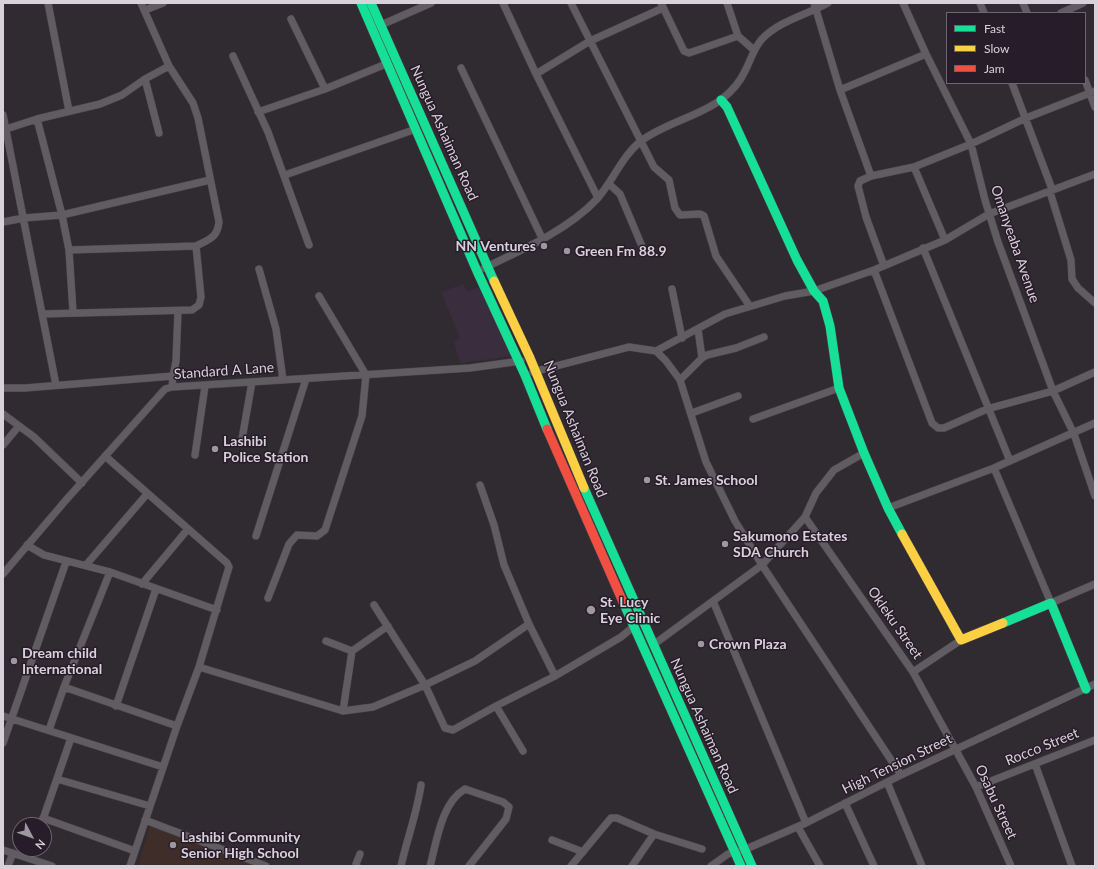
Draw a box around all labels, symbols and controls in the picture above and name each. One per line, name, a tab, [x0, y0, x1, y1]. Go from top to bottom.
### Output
legend	[946, 12, 1086, 84]
text: Fast	[984, 21, 1005, 36]
text: Slow	[984, 41, 1009, 56]
text: Jam	[984, 61, 1005, 76]
street label: Nungua Ashaiman Road	[407, 63, 481, 203]
street label: Omanyeaba Avenue	[987, 183, 1043, 305]
place label: NN Ventures	[455, 238, 536, 254]
marker: NN Ventures	[539, 241, 549, 251]
place label: Green Fm 88.9	[575, 243, 666, 259]
marker: Green Fm 88.9	[562, 246, 572, 256]
street label: Nungua Ashaiman Road	[540, 358, 610, 500]
street label: Standard A Lane	[173, 359, 275, 383]
place label: Lashibi Police Station	[223, 433, 308, 466]
marker: Lashibi Police Station	[210, 444, 220, 454]
place label: St. James School	[655, 472, 758, 488]
marker: St. James School	[642, 475, 652, 485]
place label: Sakumono Estates SDA Church	[733, 528, 847, 560]
marker: Sakumono Estates SDA Church	[720, 539, 730, 549]
street label: Okleku Street	[864, 584, 926, 662]
place label: St. Lucy Eye Clinic	[600, 594, 660, 626]
marker: St. Lucy Eye Clinic	[585, 604, 597, 616]
place label: Crown Plaza	[709, 636, 786, 652]
marker: Crown Plaza	[696, 639, 706, 649]
place label: Dream child International	[22, 645, 102, 678]
marker: Dream child International	[9, 656, 19, 666]
street label: Nungua Ashaiman Road	[667, 656, 741, 796]
street label: Rocco Street	[1003, 725, 1081, 769]
street label: High Tension Street	[839, 730, 955, 798]
street label: Osabu Street	[971, 762, 1021, 842]
north arrow	[12, 817, 52, 857]
place label: Lashibi Community Senior High School	[181, 829, 300, 862]
text: N	[33, 837, 48, 852]
marker: Lashibi Community Senior High School	[168, 840, 178, 850]

